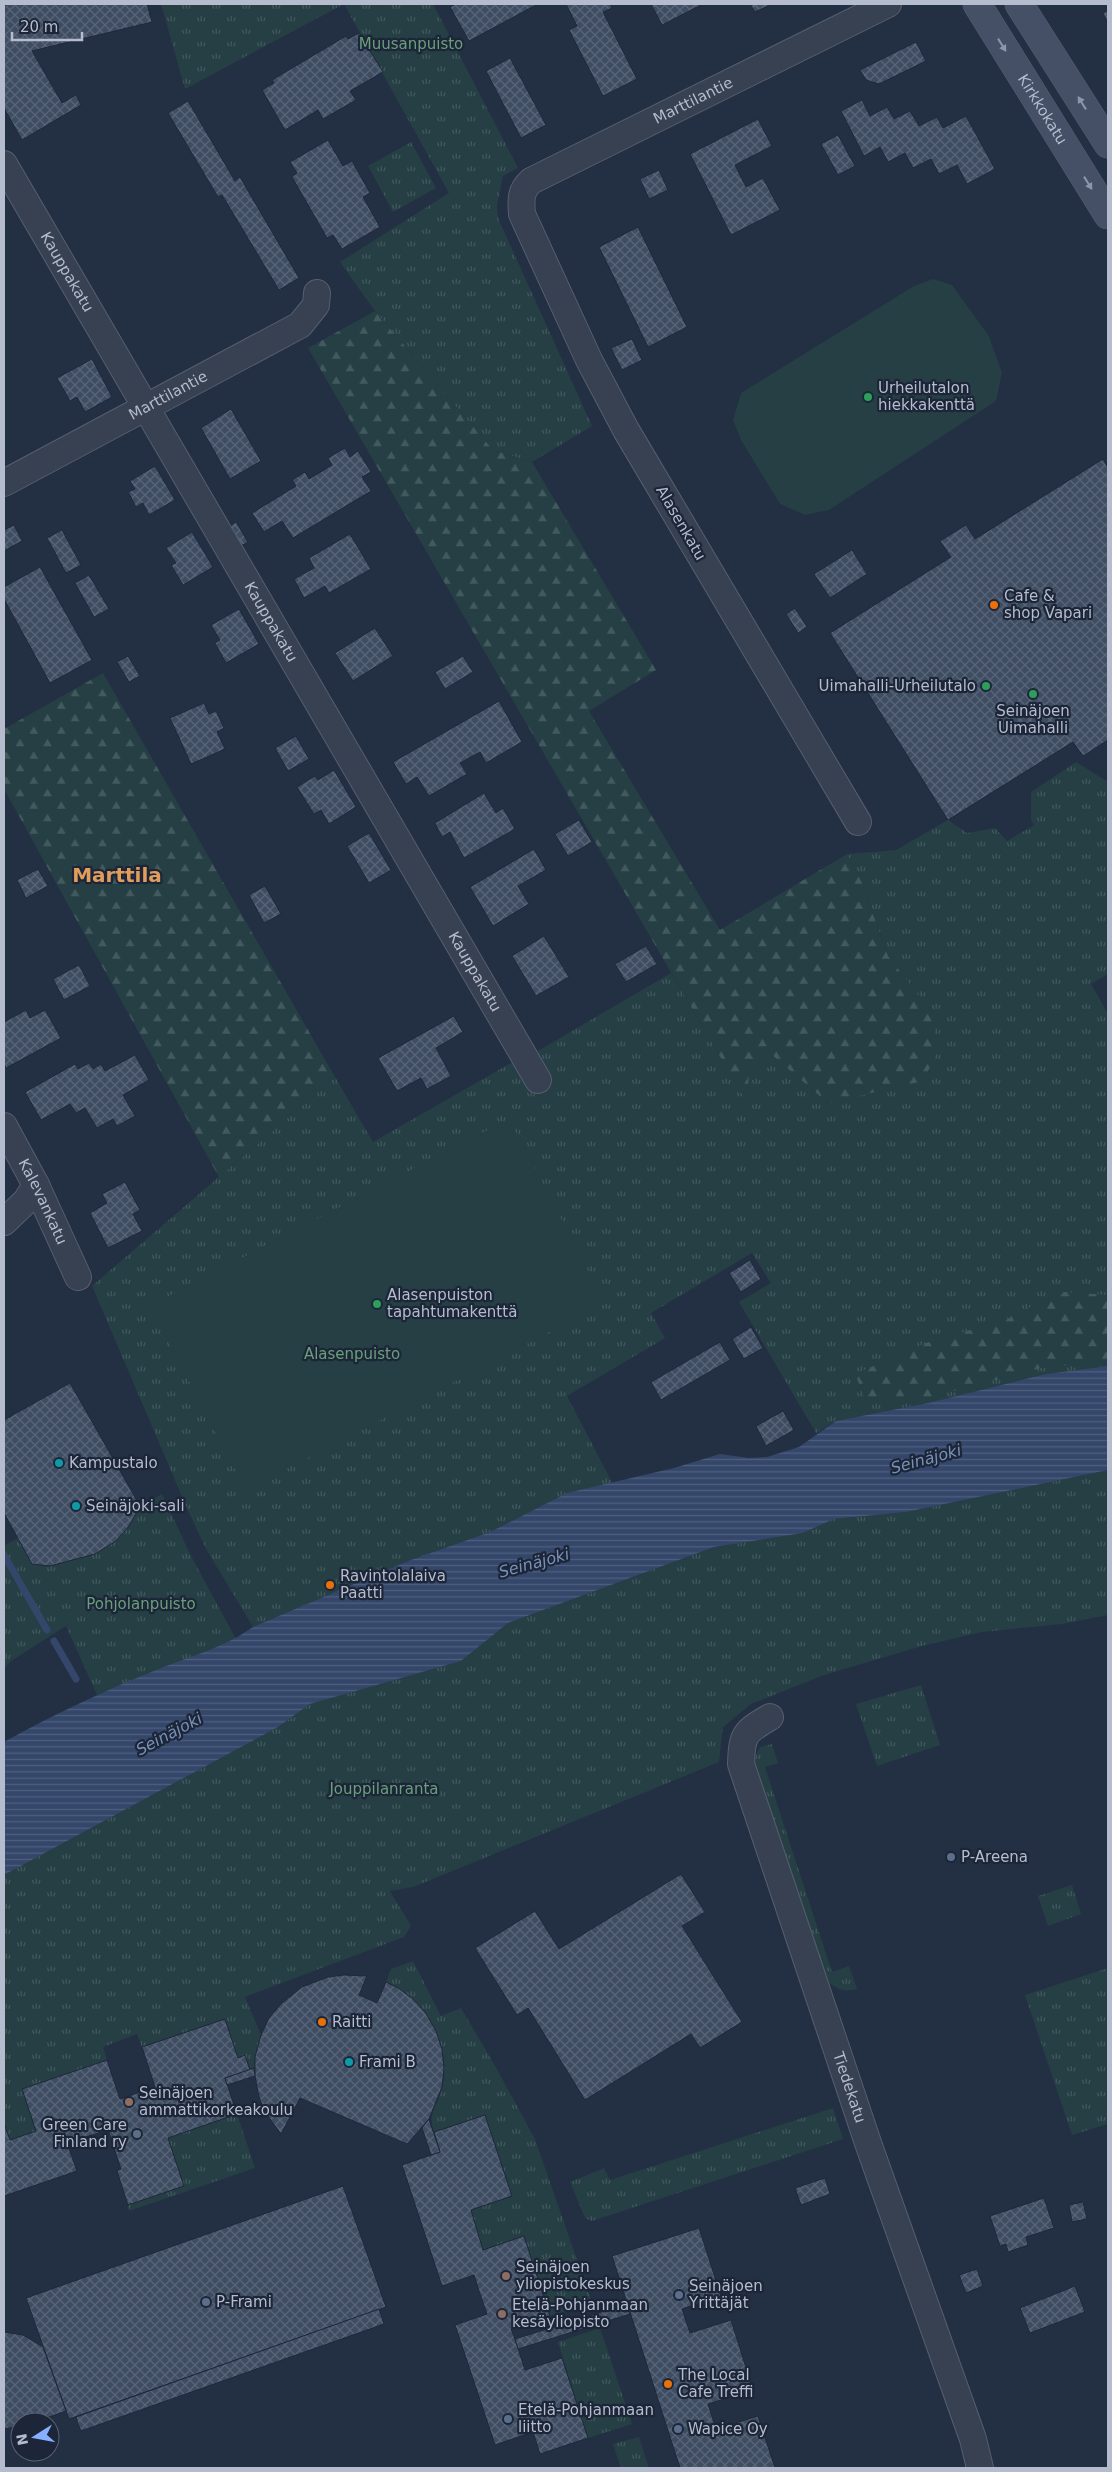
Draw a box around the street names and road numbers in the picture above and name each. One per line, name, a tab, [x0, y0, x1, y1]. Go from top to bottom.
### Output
street label: Kirkkokatu	[1014, 71, 1071, 148]
street label: Marttilantie	[650, 73, 736, 128]
street label: Kauppakatu	[37, 229, 97, 315]
street label: Marttilantie	[126, 367, 210, 424]
street label: Alasenkatu	[652, 482, 710, 564]
street label: Kauppakatu	[241, 579, 301, 665]
street label: Kauppakatu	[445, 929, 505, 1015]
street label: Kalevankatu	[14, 1156, 71, 1247]
street label: Tiedekatu	[829, 2049, 870, 2125]

